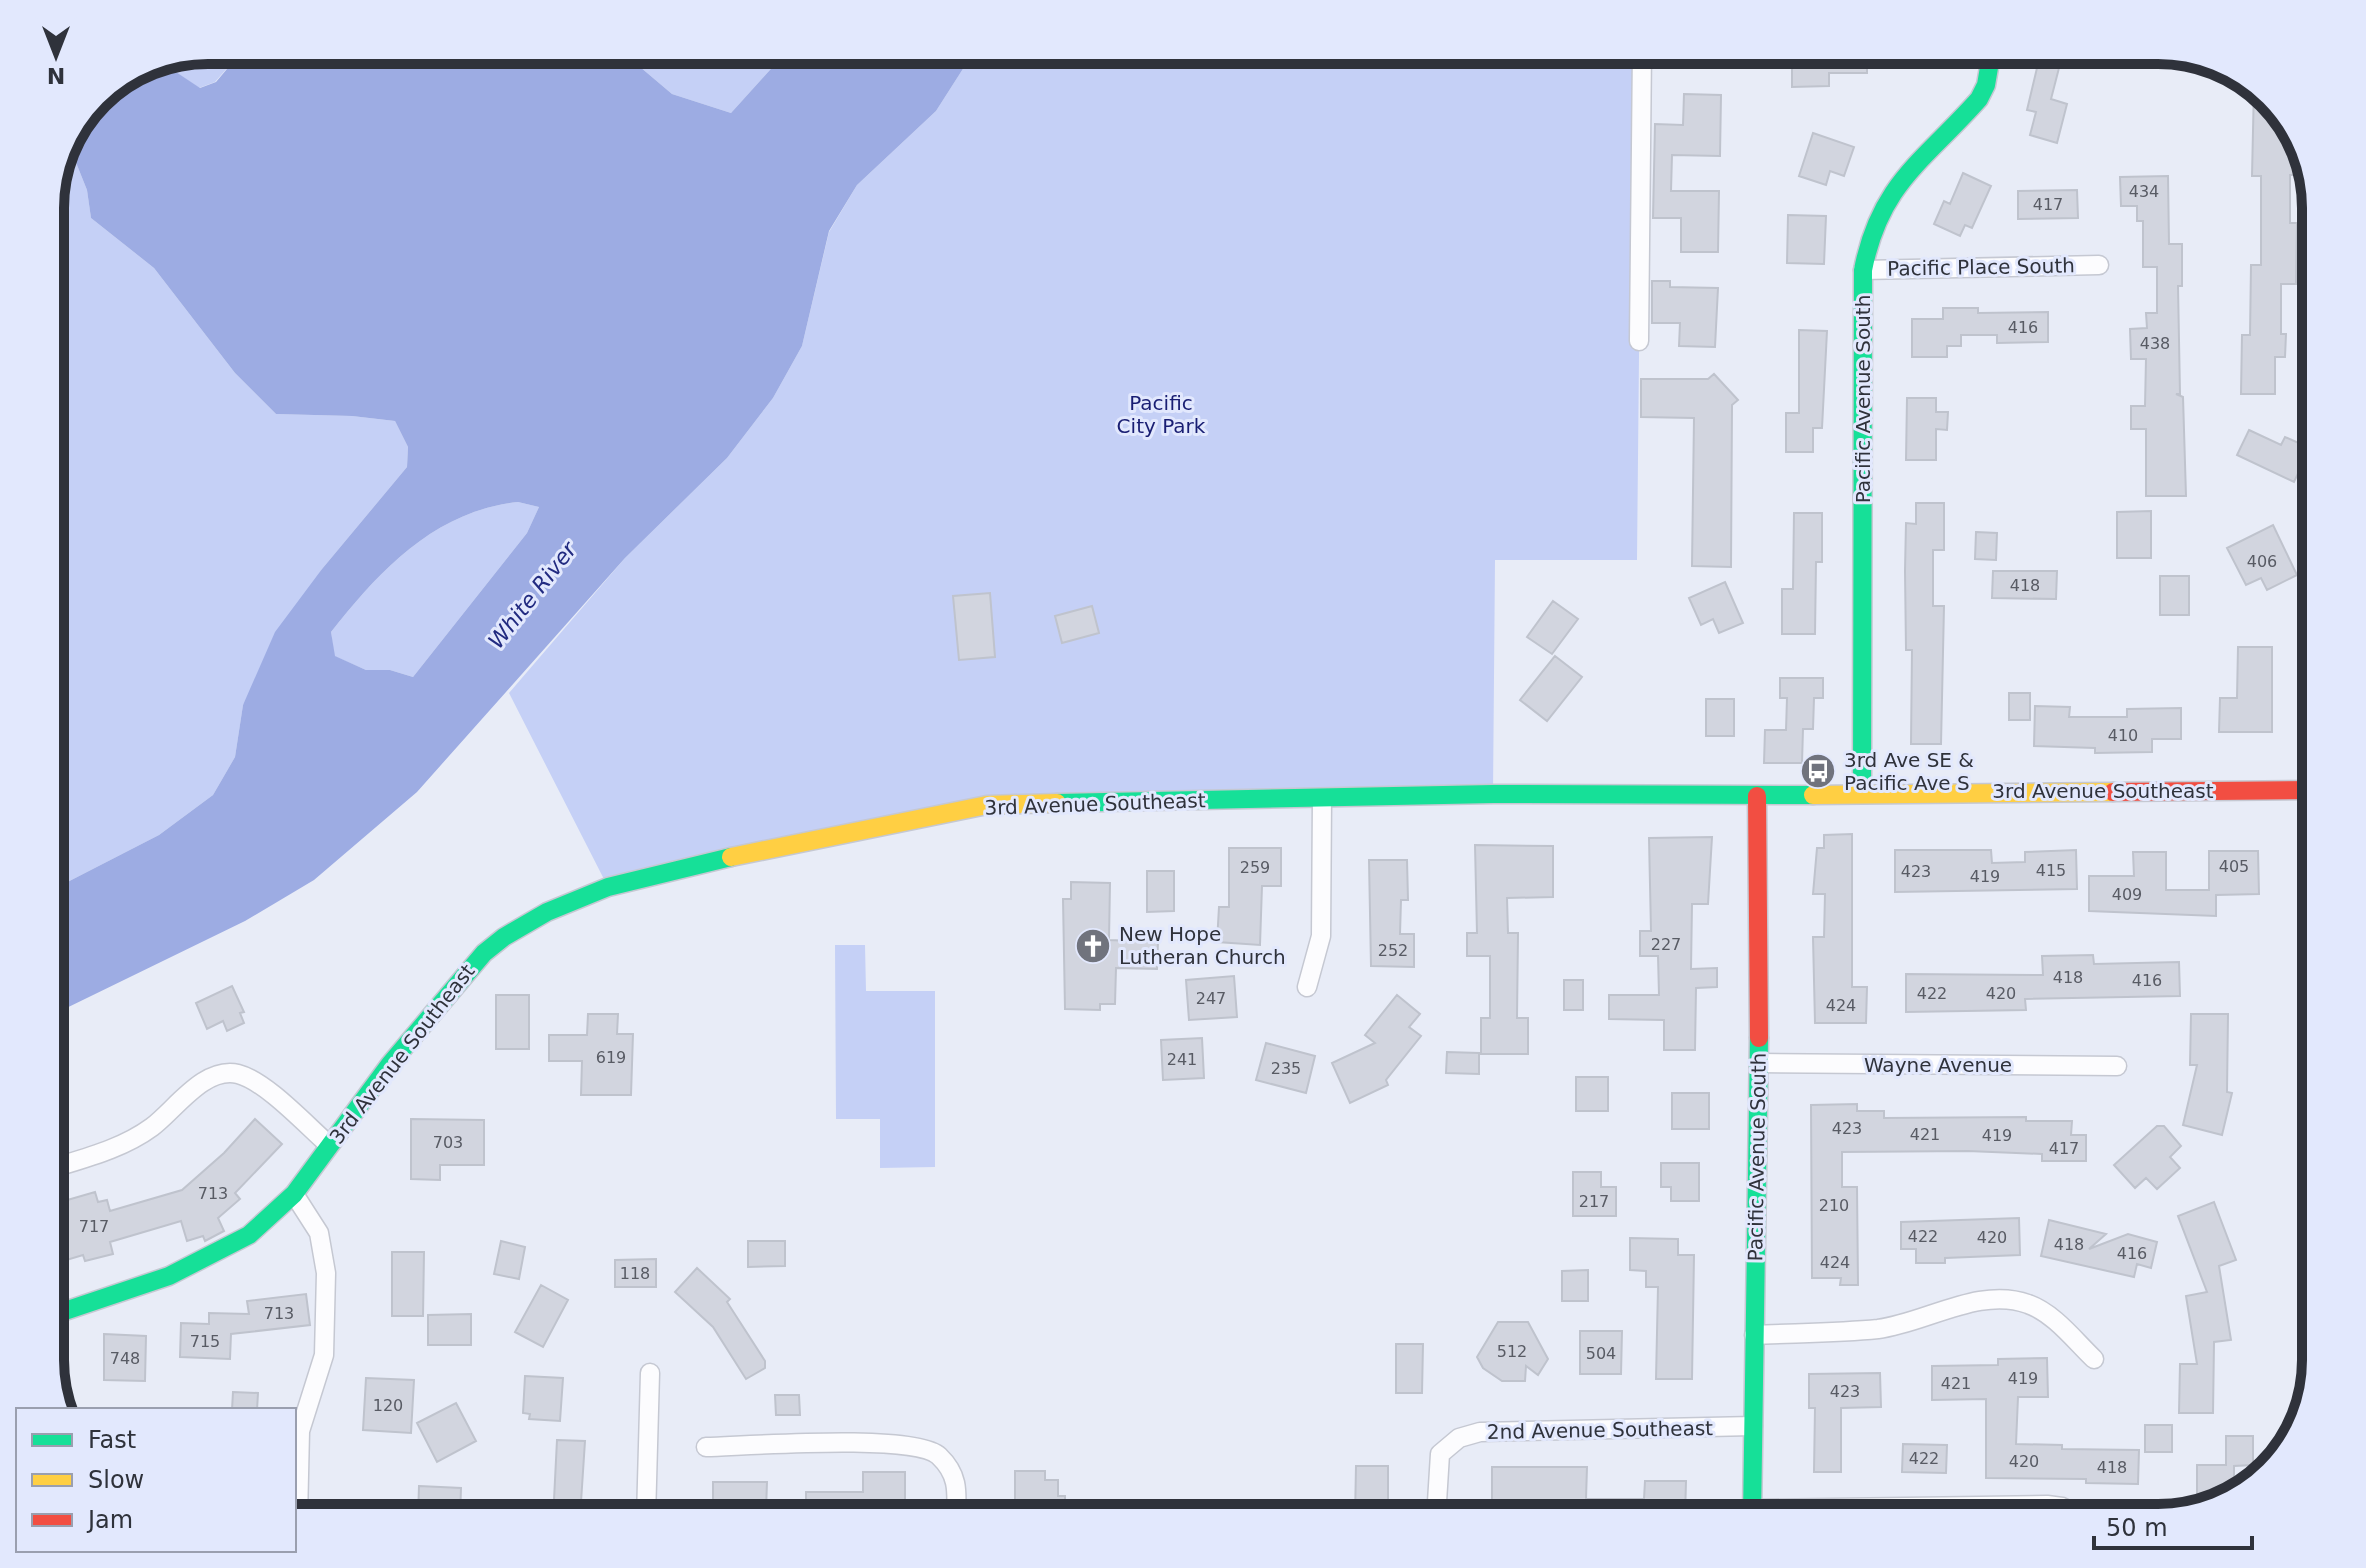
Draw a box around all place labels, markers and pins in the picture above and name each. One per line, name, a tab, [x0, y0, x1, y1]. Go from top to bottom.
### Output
place label: 3rd Ave SE & Pacific Ave S	[1844, 748, 1974, 795]
bus stop icon: 3rd Ave SE & Pacific Ave S	[1799, 752, 1837, 790]
place label: New Hope Lutheran Church	[1119, 922, 1286, 969]
church icon: New Hope Lutheran Church	[1074, 927, 1112, 965]

